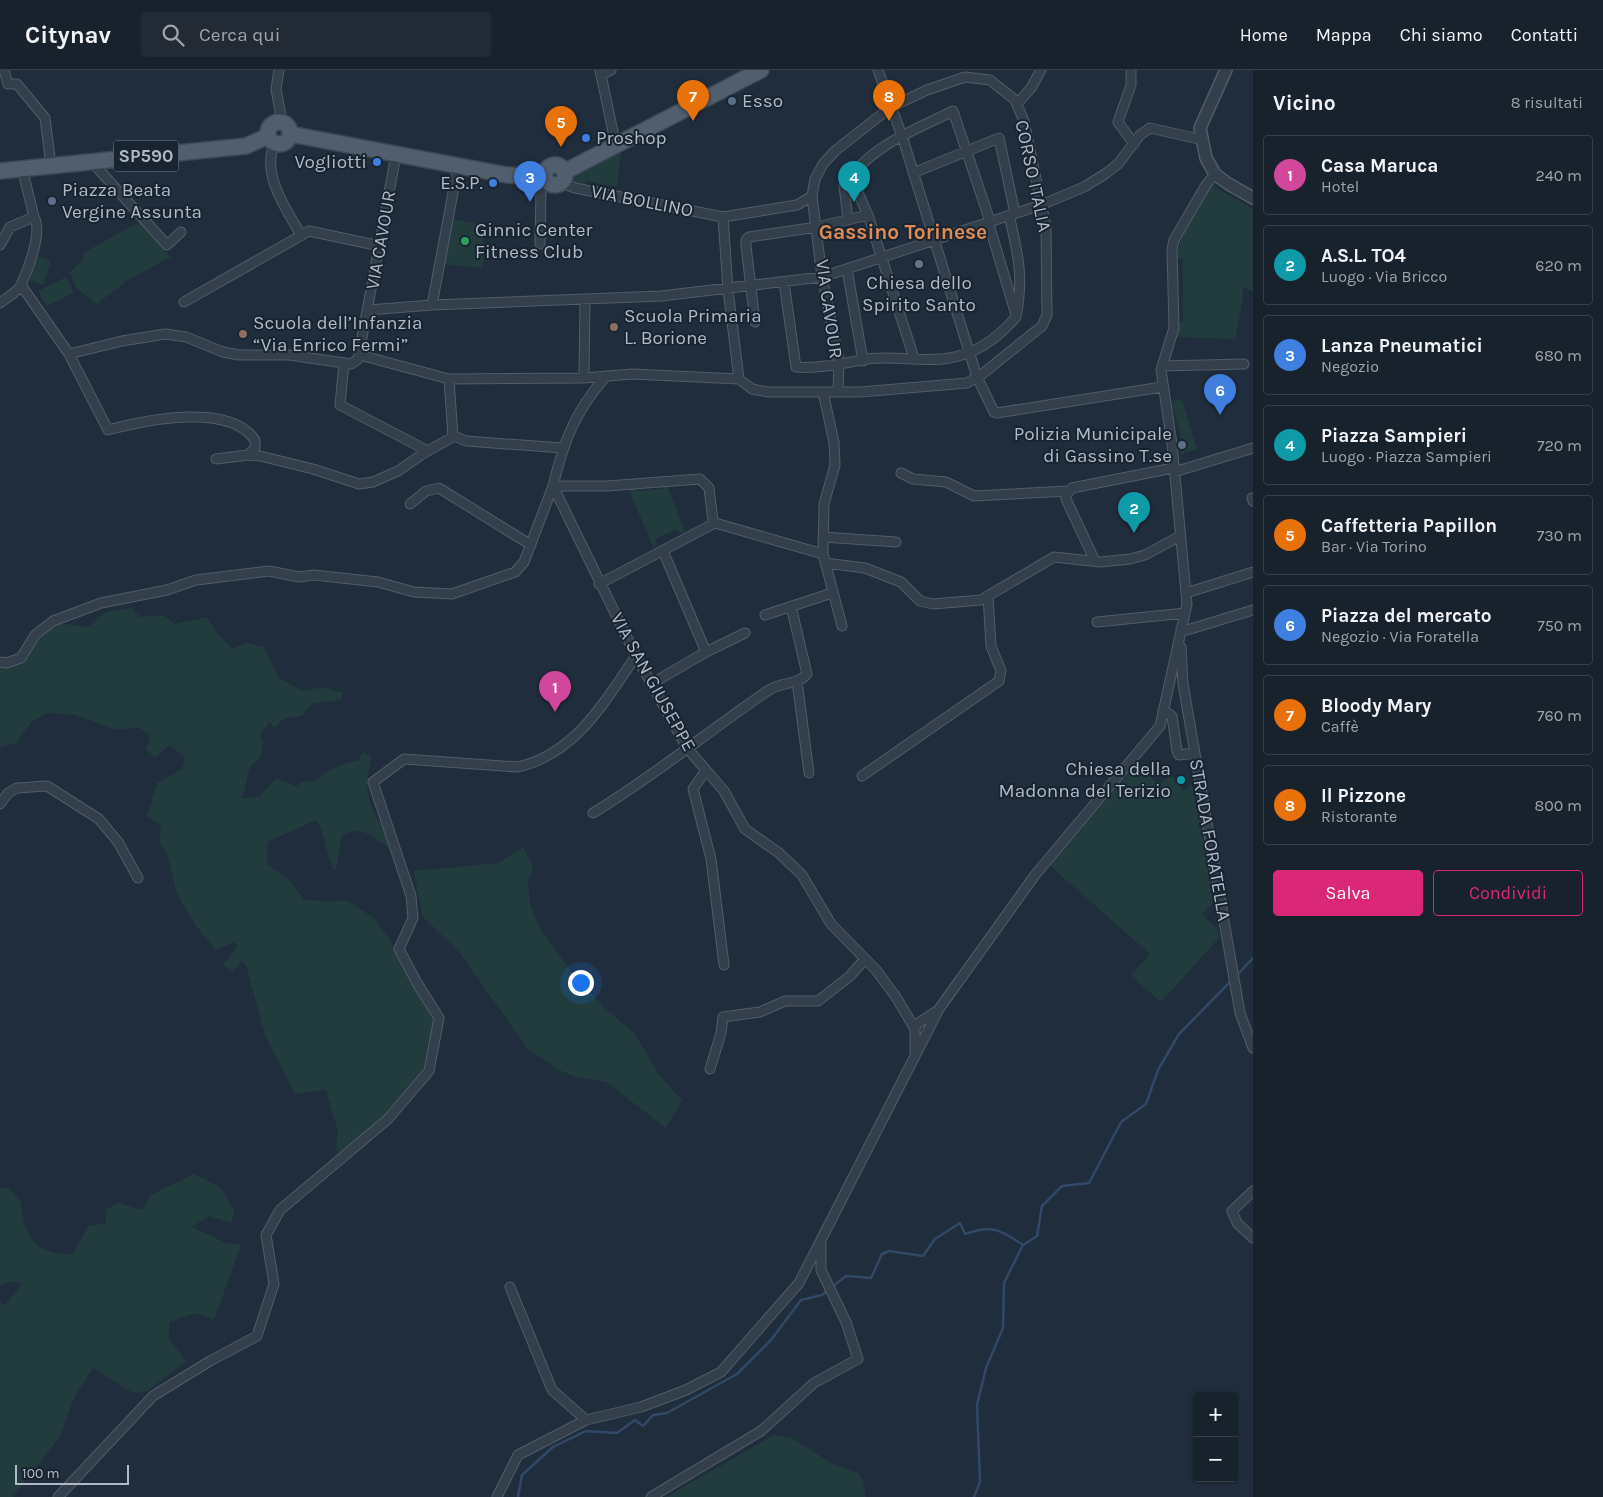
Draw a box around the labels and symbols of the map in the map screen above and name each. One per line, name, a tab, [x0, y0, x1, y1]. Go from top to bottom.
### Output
pin: 7	[677, 80, 709, 121]
pin: 8	[873, 80, 905, 121]
place label: Esso	[742, 90, 783, 112]
marker: Esso	[726, 95, 738, 107]
pin: 5	[545, 106, 577, 147]
street label: CORSO ITALIA	[1010, 118, 1056, 234]
place label: Proshop	[596, 127, 667, 149]
marker: Proshop	[580, 132, 592, 144]
road number: SP590	[114, 140, 178, 172]
place label: Vogliotti	[294, 151, 367, 173]
marker: Vogliotti	[371, 156, 383, 168]
pin: 3	[514, 161, 546, 202]
pin: 4	[838, 161, 870, 202]
place label: E.S.P.	[440, 172, 483, 194]
marker: E.S.P.	[487, 177, 499, 189]
place label: Piazza Beata Vergine Assunta	[62, 179, 202, 223]
street label: VIA BOLLINO	[589, 180, 695, 222]
street label: VIA CAVOUR	[361, 189, 401, 291]
marker: Piazza Beata Vergine Assunta	[46, 195, 58, 207]
place label: Ginnic Center Fitness Club	[475, 219, 593, 263]
district label: Gassino Torinese	[819, 220, 987, 244]
marker: Ginnic Center Fitness Club	[459, 235, 471, 247]
street label: VIA CAVOUR	[811, 258, 847, 360]
marker: Chiesa dello Spirito Santo	[913, 258, 925, 270]
place label: Chiesa dello Spirito Santo	[862, 272, 976, 316]
place label: Scuola Primaria L. Borione	[624, 305, 762, 349]
place label: Scuola dell’Infanzia “Via Enrico Fermi”	[253, 312, 423, 356]
marker: Scuola Primaria L. Borione	[608, 321, 620, 333]
marker: Scuola dell’Infanzia “Via Enrico Fermi”	[237, 328, 249, 340]
pin: 6	[1204, 374, 1236, 415]
place label: Polizia Municipale di Gassino T.se	[1014, 423, 1172, 467]
marker: Polizia Municipale di Gassino T.se	[1176, 439, 1188, 451]
pin: 2	[1118, 492, 1150, 533]
street label: VIA SAN GIUSEPPE	[606, 609, 700, 755]
pin: 1	[539, 671, 571, 712]
street label: STRADA FORATELLA	[1185, 757, 1235, 923]
place label: Chiesa della Madonna del Terizio	[999, 758, 1171, 802]
marker: Chiesa della Madonna del Terizio	[1175, 774, 1187, 786]
your location	[568, 970, 594, 996]
scale bar	[15, 1462, 129, 1485]

